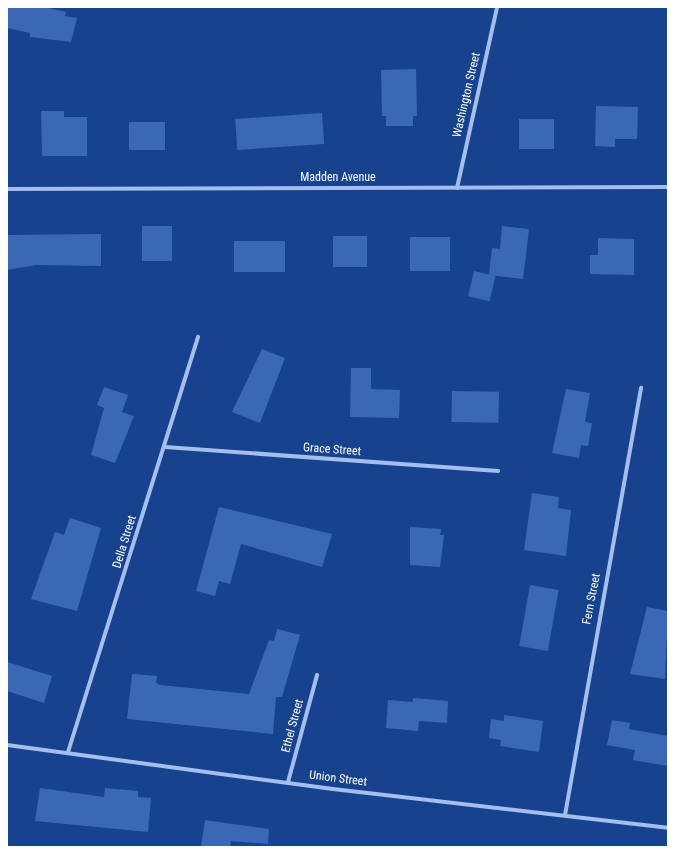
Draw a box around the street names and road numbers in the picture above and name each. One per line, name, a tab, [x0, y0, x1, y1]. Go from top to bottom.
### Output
street label: Washington Street	[450, 51, 484, 139]
street label: Madden Avenue	[300, 171, 376, 185]
street label: Grace Street	[302, 441, 362, 459]
street label: Della Street	[110, 514, 140, 570]
street label: Fern Street	[580, 572, 604, 626]
street label: Ethel Street	[279, 698, 307, 754]
street label: Union Street	[308, 768, 368, 790]

